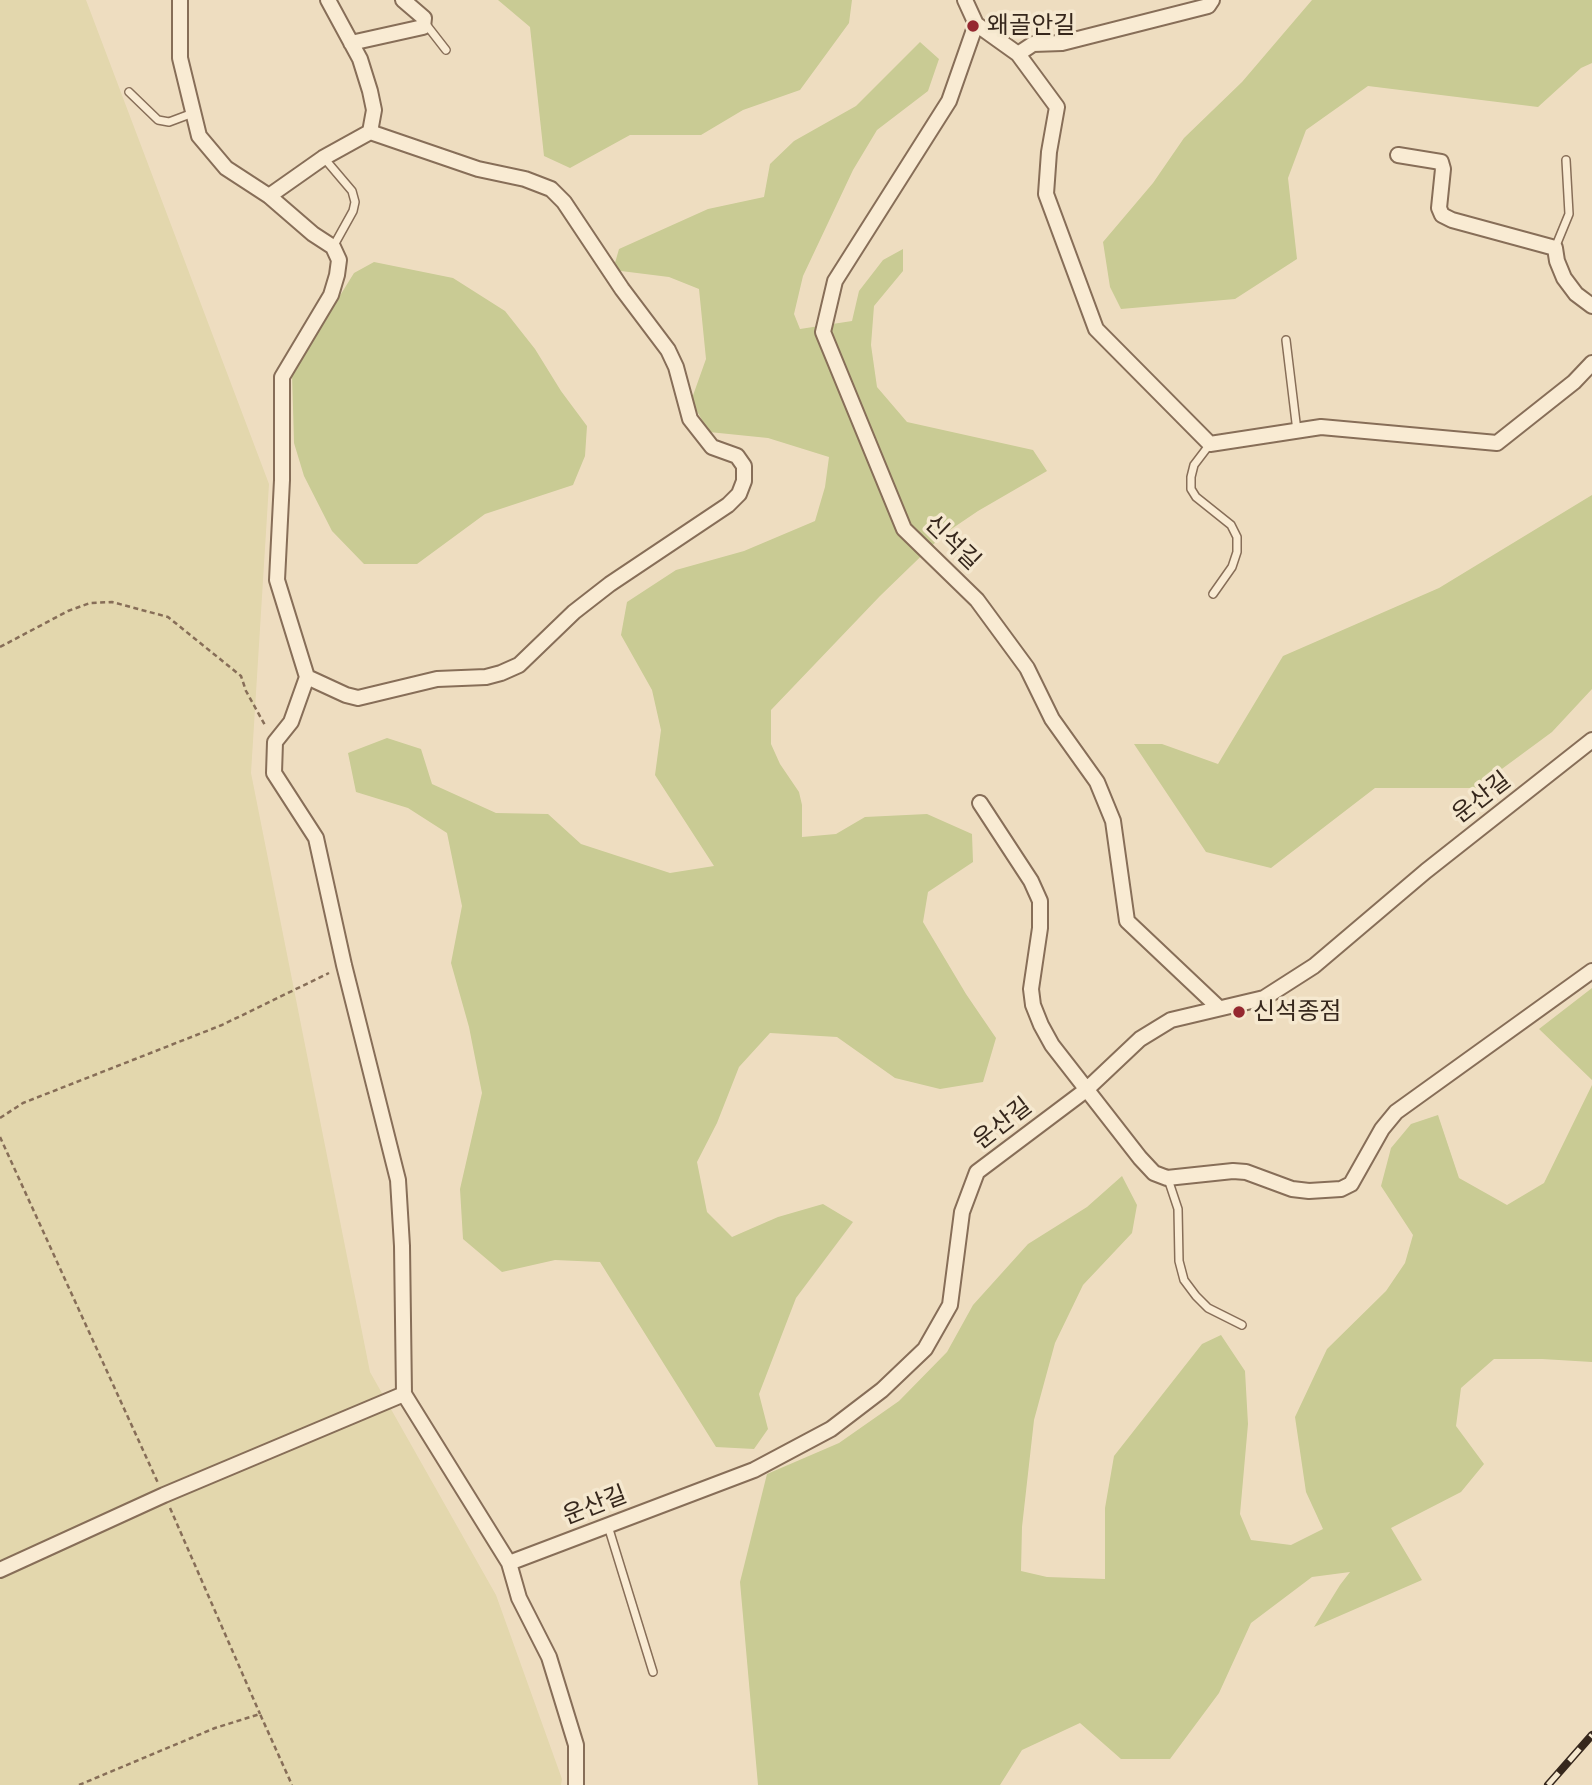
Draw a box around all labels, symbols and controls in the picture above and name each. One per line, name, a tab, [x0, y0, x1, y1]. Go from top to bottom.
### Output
place label: 왜골안길	[987, 12, 1075, 40]
marker: 왜골안길	[965, 18, 981, 34]
street label: 신석길	[918, 510, 986, 576]
street label: 운산길	[1447, 766, 1517, 830]
place label: 신석종점	[1253, 998, 1341, 1026]
marker: 신석종점	[1231, 1004, 1247, 1020]
street label: 운산길	[968, 1092, 1038, 1156]
street label: 운산길	[559, 1481, 631, 1531]

